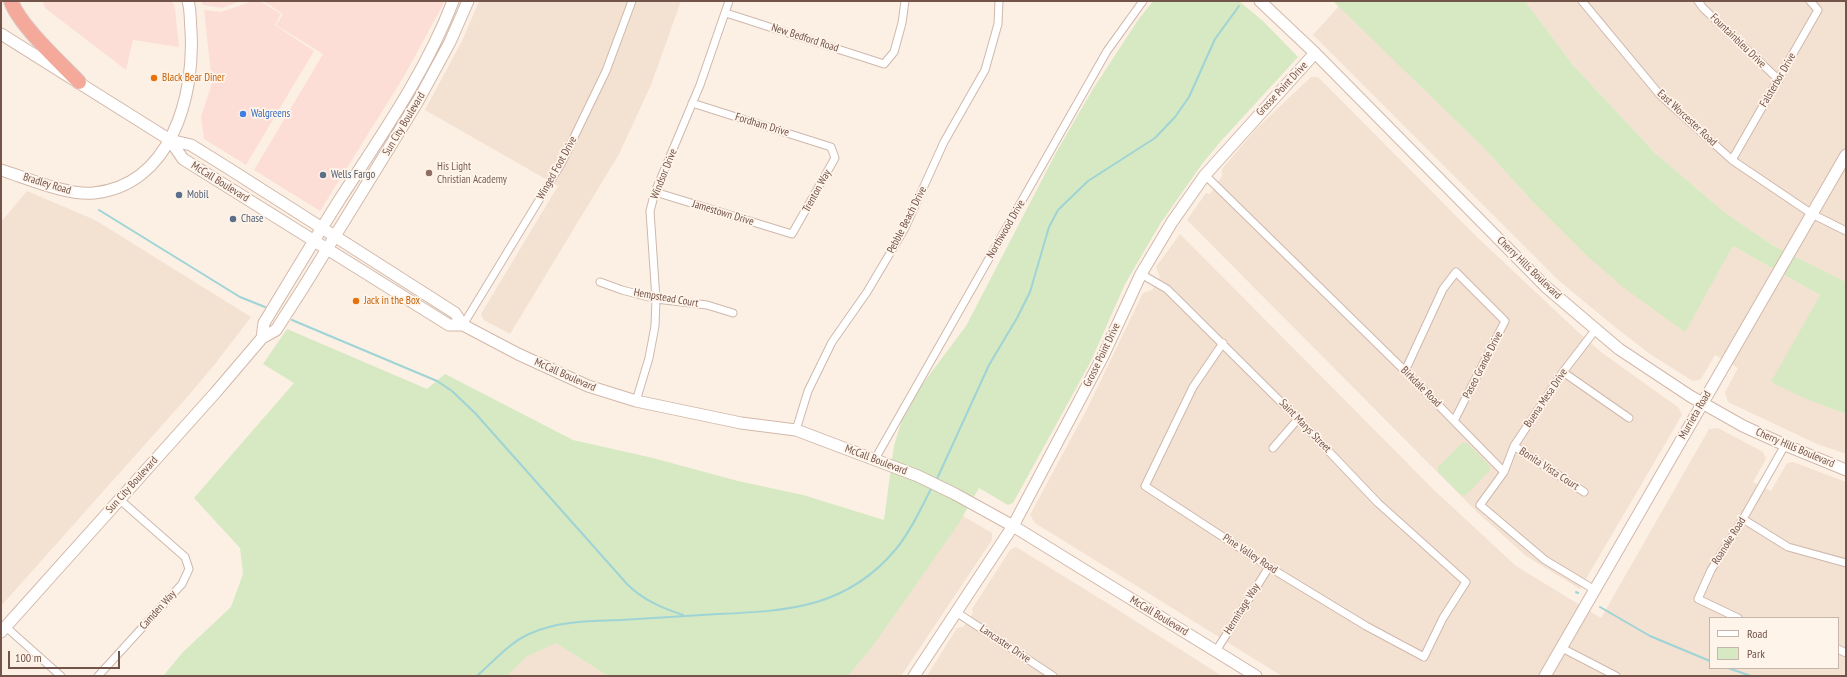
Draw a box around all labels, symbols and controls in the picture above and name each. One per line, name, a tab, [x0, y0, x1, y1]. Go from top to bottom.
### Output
street label: Fountainbleu Drive	[1707, 11, 1769, 71]
street label: New Bedford Road	[770, 21, 840, 55]
street label: Falsterbor Drive	[1757, 50, 1799, 110]
street label: Grosse Point Drive	[1253, 59, 1311, 119]
place label: Black Bear Diner	[162, 71, 225, 85]
marker: Black Bear Diner	[149, 73, 159, 83]
street label: East Worcester Road	[1655, 87, 1719, 149]
street label: Sun City Boulevard	[380, 90, 428, 158]
place label: Walgreens	[251, 107, 290, 121]
marker: Walgreens	[238, 109, 248, 119]
street label: Fordham Drive	[733, 111, 791, 139]
street label: Winged Foot Drive	[534, 134, 580, 202]
street label: Windsor Drive	[648, 147, 680, 201]
street label: McCall Boulevard	[189, 159, 251, 205]
place label: His Light Christian Academy	[437, 160, 507, 186]
street label: Trenton Way	[800, 167, 834, 215]
place label: Wells Fargo	[331, 168, 375, 182]
marker: His Light Christian Academy	[424, 168, 434, 178]
street label: Bradley Road	[21, 170, 73, 198]
marker: Wells Fargo	[318, 170, 328, 180]
street label: Pebble Beach Drive	[884, 184, 930, 256]
place label: Mobil	[187, 188, 208, 202]
marker: Mobil	[174, 190, 184, 200]
street label: Jamestown Drive	[691, 197, 755, 229]
street label: Northwood Drive	[984, 198, 1028, 260]
place label: Chase	[241, 212, 264, 226]
marker: Chase	[228, 214, 238, 224]
street label: Cherry Hills Boulevard	[1494, 234, 1564, 302]
street label: Hempstead Court	[633, 286, 699, 310]
place label: Jack in the Box	[364, 294, 420, 308]
marker: Jack in the Box	[351, 296, 361, 306]
street label: Grosse Point Drive	[1081, 321, 1123, 389]
street label: Paseo Grande Drive	[1460, 329, 1506, 401]
street label: McCall Boulevard	[532, 356, 598, 394]
street label: Birkdale Road	[1398, 364, 1444, 410]
street label: Buena Mesa Drive	[1522, 366, 1570, 430]
street label: Murrieta Road	[1676, 389, 1714, 441]
street label: Saint Marys Street	[1276, 397, 1334, 455]
street label: Cherry Hills Boulevard	[1754, 425, 1836, 471]
street label: McCall Boulevard	[843, 442, 909, 478]
street label: Bonita Vista Court	[1517, 445, 1581, 493]
street label: Sun City Boulevard	[103, 454, 161, 516]
street label: Roanoke Road	[1709, 515, 1749, 567]
street label: Pine Valley Road	[1220, 531, 1280, 577]
street label: Hermitage Way	[1221, 581, 1263, 637]
street label: Camden Way	[137, 588, 179, 632]
street label: McCall Boulevard	[1127, 593, 1191, 639]
legend	[1709, 617, 1839, 669]
street label: Lancaster Drive	[977, 622, 1033, 666]
text: Road	[1747, 626, 1767, 641]
scale bar	[10, 643, 122, 669]
text: Park	[1747, 646, 1765, 661]
text: 100 m	[15, 650, 42, 665]

